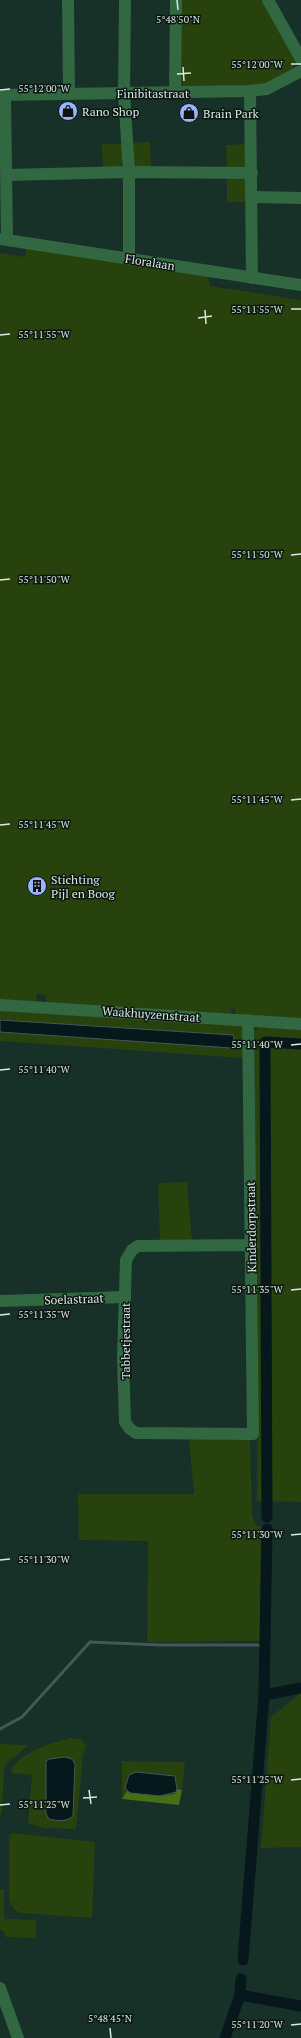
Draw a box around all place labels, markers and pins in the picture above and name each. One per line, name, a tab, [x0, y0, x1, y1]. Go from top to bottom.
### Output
shop icon: Rano Shop	[57, 100, 79, 122]
shop icon: Brain Park	[178, 102, 200, 124]
place label: Rano Shop	[82, 104, 139, 119]
place label: Brain Park	[203, 106, 260, 121]
place label: Stichting Pijl en Boog	[51, 872, 115, 901]
building icon: Stichting Pijl en Boog	[26, 875, 48, 897]

